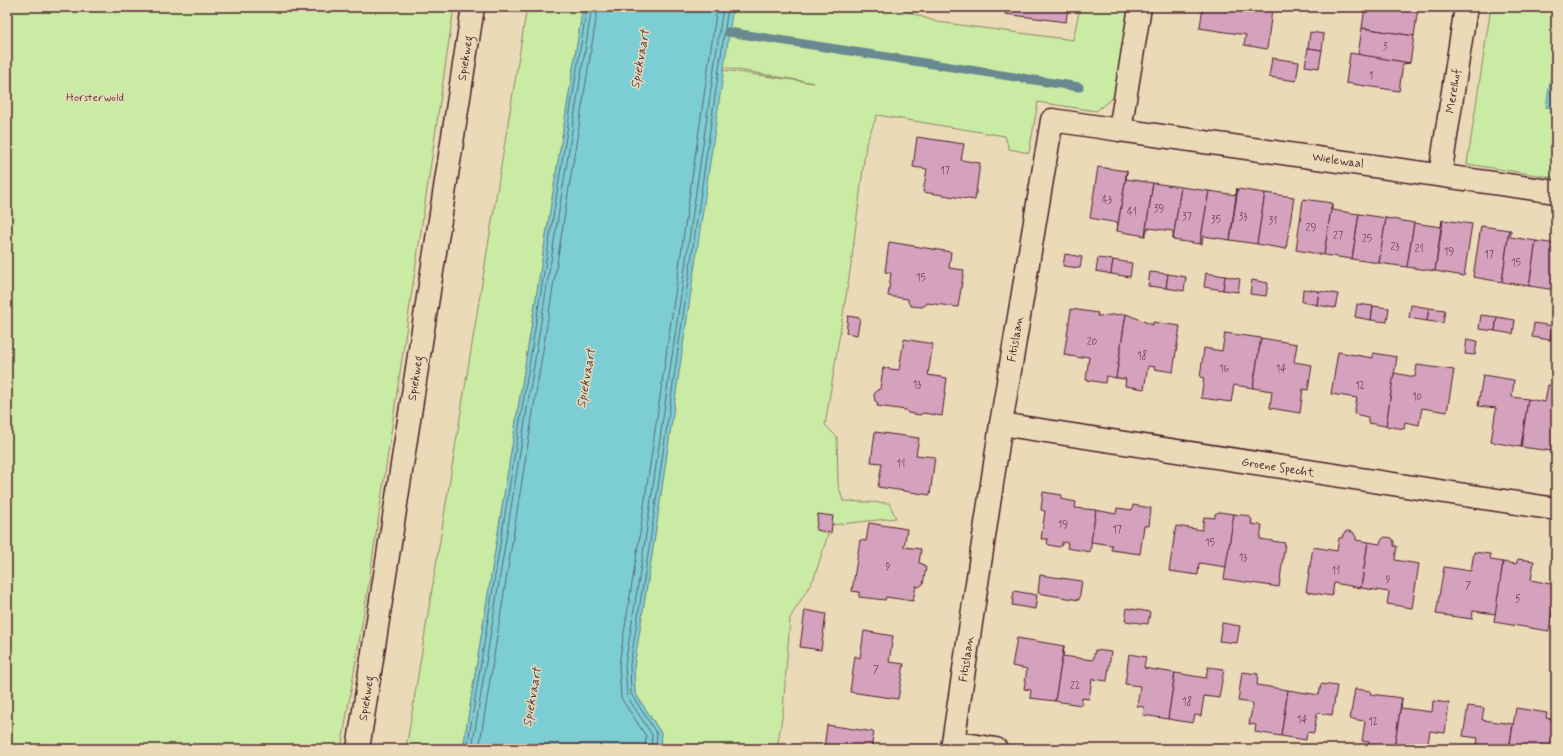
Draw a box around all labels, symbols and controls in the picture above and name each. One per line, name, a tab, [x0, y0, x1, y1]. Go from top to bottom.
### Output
water label: Spiekvaart	[627, 26, 654, 90]
street label: Spiekweg	[455, 34, 478, 82]
house number: 3	[1383, 41, 1388, 54]
street label: Merelhof	[1443, 68, 1465, 115]
house number: 1	[1369, 70, 1373, 83]
park label: Horsterwold	[66, 90, 124, 106]
street label: Wielewaal	[1311, 149, 1365, 173]
house number: 17	[940, 165, 950, 178]
house number: 43	[1102, 194, 1112, 207]
house number: 39	[1154, 203, 1164, 216]
house number: 41	[1127, 206, 1137, 219]
house number: 37	[1182, 211, 1192, 224]
house number: 33	[1239, 211, 1247, 224]
house number: 35	[1211, 214, 1221, 227]
house number: 31	[1269, 215, 1277, 228]
house number: 29	[1306, 222, 1316, 235]
house number: 27	[1333, 230, 1343, 243]
house number: 25	[1362, 233, 1372, 246]
house number: 23	[1390, 241, 1400, 254]
house number: 21	[1414, 243, 1424, 256]
house number: 19	[1444, 246, 1454, 259]
house number: 17	[1484, 249, 1494, 262]
house number: 15	[1511, 257, 1521, 270]
house number: 15	[916, 272, 926, 285]
street label: Fitislaan	[1004, 314, 1028, 363]
house number: 20	[1087, 336, 1098, 349]
water label: Spiekvaart	[573, 345, 600, 409]
house number: 18	[1137, 349, 1147, 363]
street label: Spiekweg	[405, 354, 428, 402]
house number: 16	[1219, 363, 1229, 376]
house number: 14	[1276, 363, 1286, 376]
house number: 13	[913, 379, 921, 392]
house number: 12	[1355, 380, 1365, 393]
house number: 10	[1412, 391, 1422, 404]
street label: Groene Specht	[1240, 454, 1315, 482]
house number: 11	[897, 458, 905, 471]
house number: 19	[1058, 519, 1068, 532]
house number: 17	[1112, 524, 1122, 537]
house number: 15	[1205, 537, 1215, 550]
house number: 13	[1239, 552, 1247, 565]
house number: 9	[886, 561, 891, 574]
house number: 11	[1332, 565, 1340, 578]
house number: 9	[1386, 574, 1391, 587]
house number: 7	[1465, 580, 1471, 593]
house number: 5	[1515, 593, 1521, 606]
street label: Fitislaan	[956, 635, 978, 683]
water label: Spiekvaart	[519, 664, 546, 728]
house number: 7	[873, 664, 879, 677]
street label: Spiekweg	[356, 674, 379, 722]
house number: 22	[1070, 680, 1080, 693]
house number: 18	[1182, 695, 1192, 709]
house number: 14	[1297, 714, 1307, 727]
house number: 12	[1368, 716, 1378, 729]

